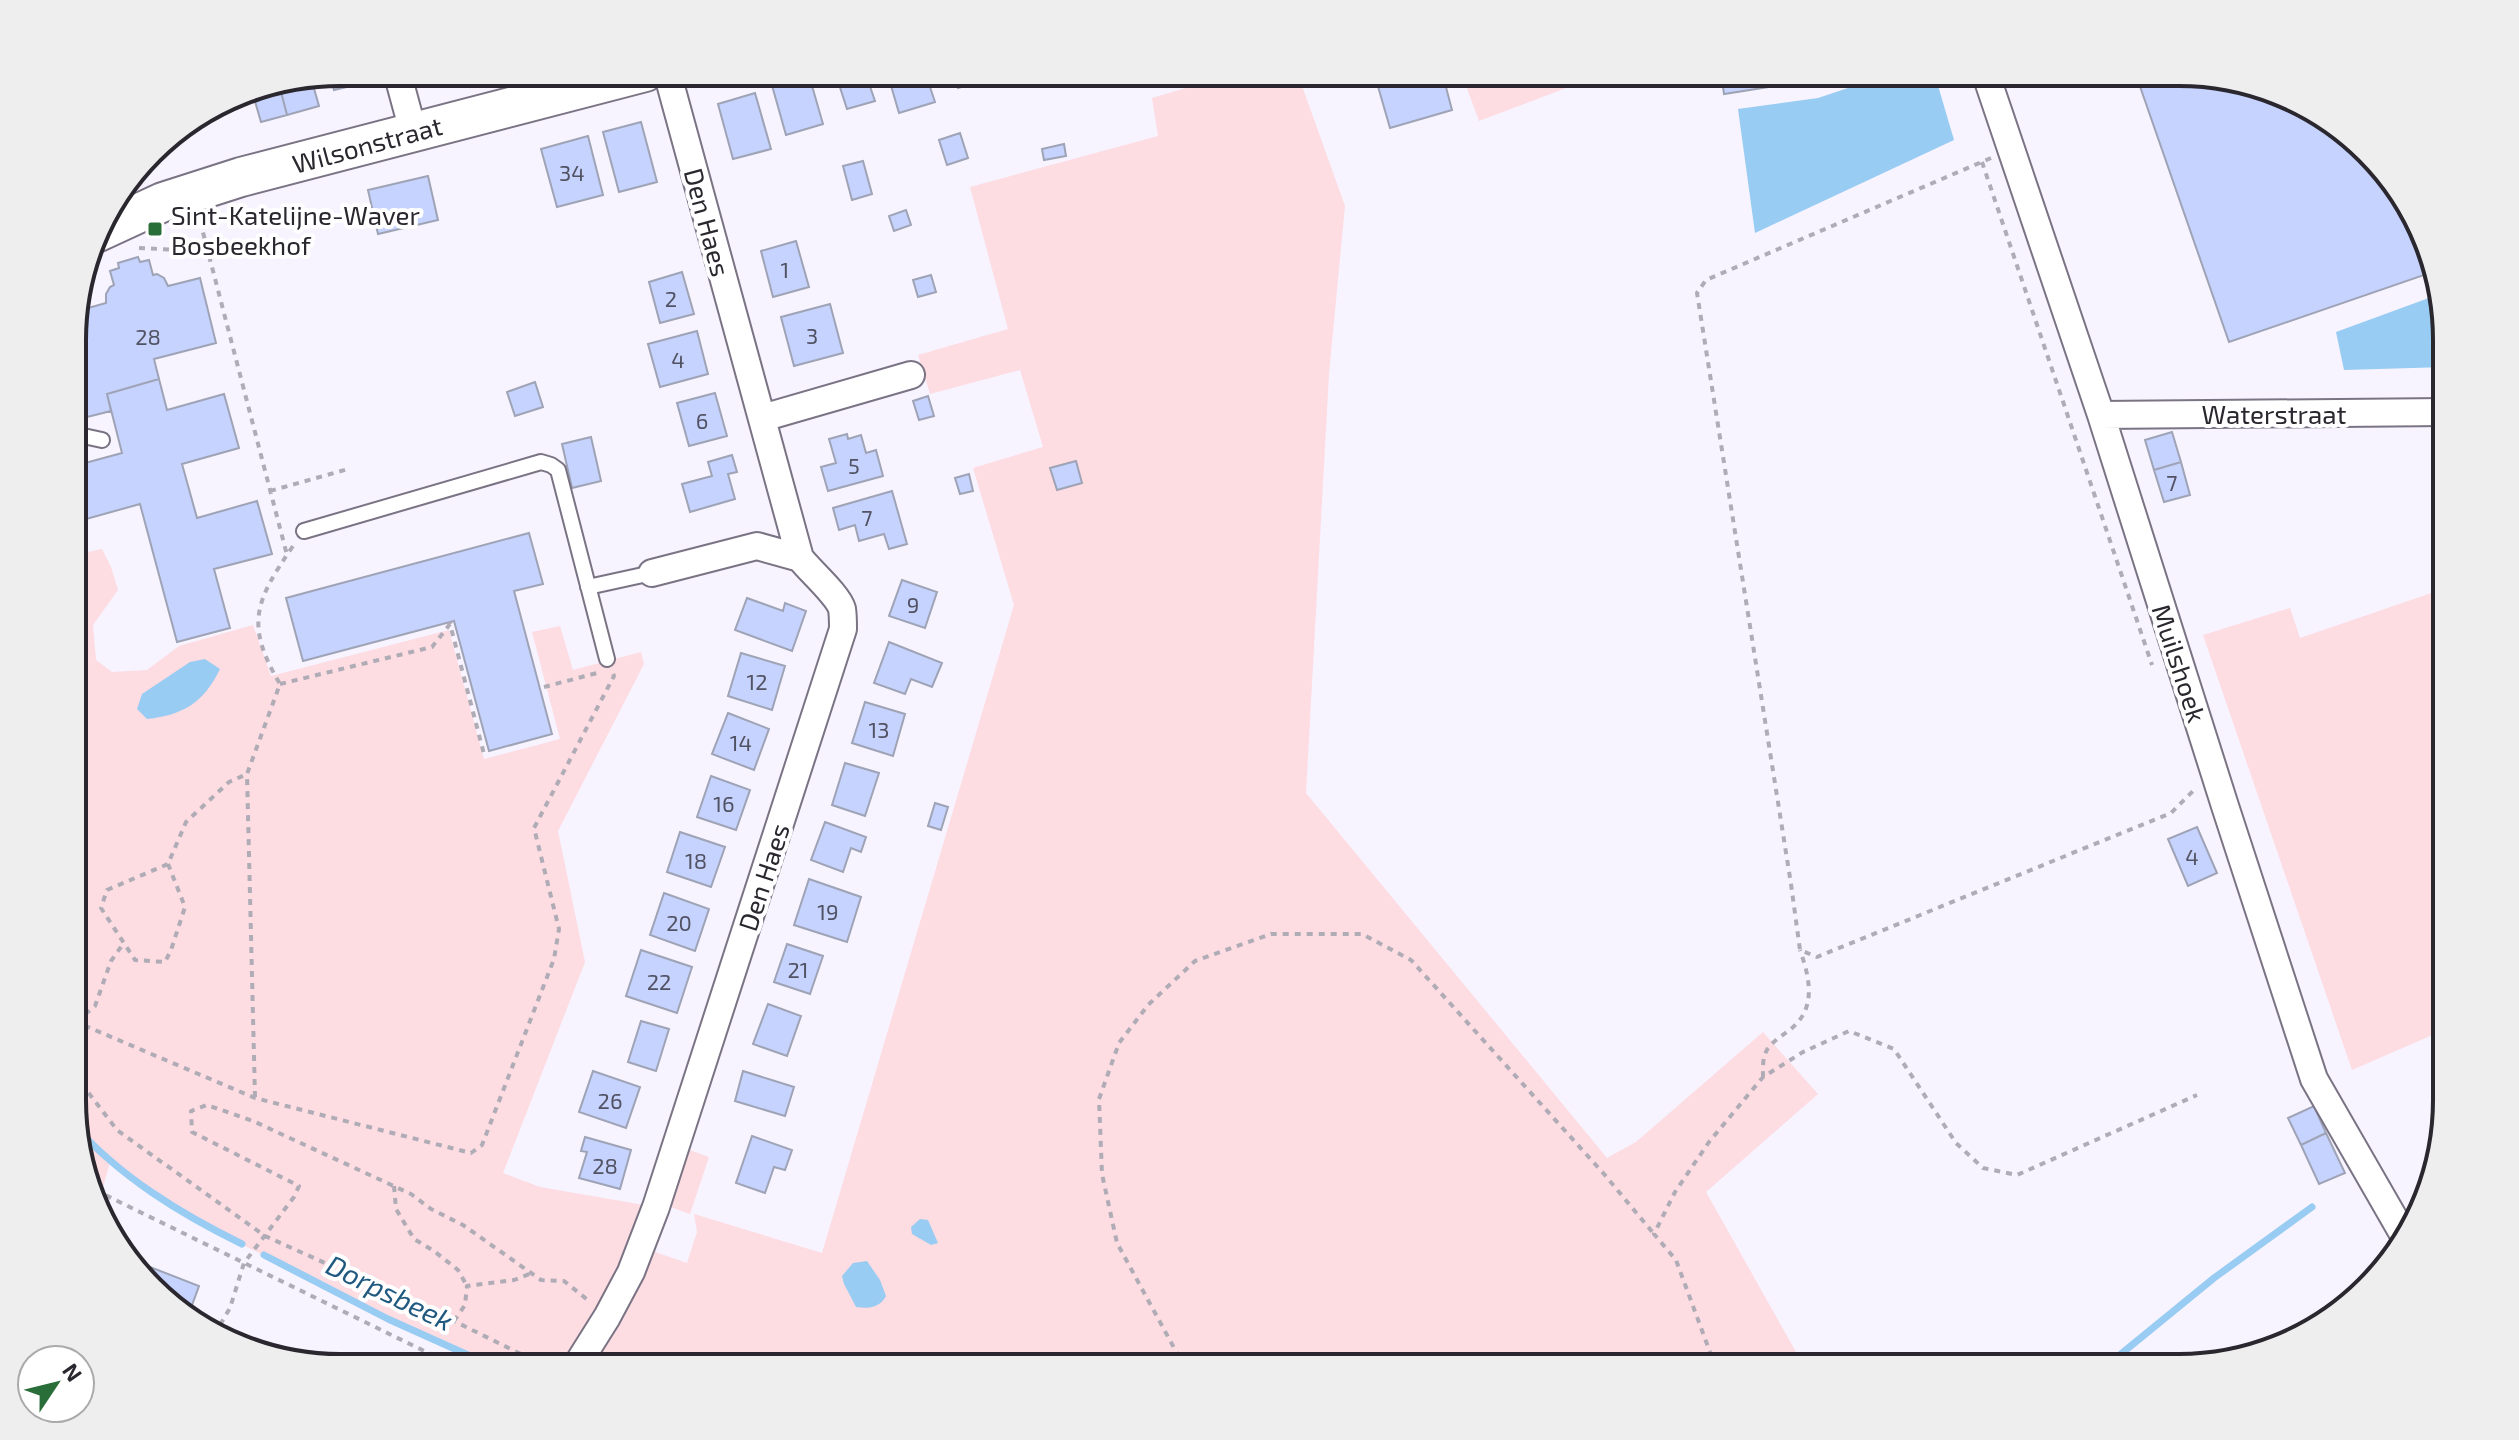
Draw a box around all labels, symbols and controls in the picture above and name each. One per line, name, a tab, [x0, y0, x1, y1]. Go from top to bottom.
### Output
street label: Wilsonstraat	[289, 109, 445, 179]
house number: 34	[559, 159, 585, 185]
street label: Den Haes	[679, 164, 737, 280]
place label: Sint-Katelijne-Waver Bosbeekhof	[171, 199, 420, 260]
marker: Sint-Katelijne-Waver Bosbeekhof	[146, 220, 164, 238]
house number: 1	[781, 256, 789, 282]
house number: 2	[665, 285, 677, 311]
house number: 3	[806, 322, 818, 348]
house number: 28	[135, 323, 161, 349]
house number: 4	[671, 346, 685, 372]
street label: Waterstraat	[2202, 398, 2347, 429]
house number: 6	[696, 407, 708, 433]
house number: 5	[848, 452, 860, 478]
house number: 7	[2166, 469, 2178, 495]
house number: 7	[861, 504, 873, 530]
house number: 9	[907, 591, 919, 617]
street label: Muilshoek	[2146, 600, 2214, 726]
house number: 12	[746, 668, 768, 694]
house number: 13	[869, 716, 890, 742]
house number: 14	[730, 729, 752, 755]
house number: 16	[713, 790, 735, 816]
street label: Den Haes	[731, 819, 795, 935]
house number: 4	[2185, 843, 2199, 869]
house number: 18	[685, 847, 707, 873]
house number: 19	[817, 898, 839, 924]
house number: 20	[666, 909, 692, 935]
house number: 21	[787, 956, 809, 982]
house number: 22	[647, 968, 671, 994]
house number: 26	[598, 1087, 622, 1113]
house number: 28	[592, 1152, 618, 1178]
water label: Dorpsbeek	[321, 1247, 459, 1337]
north arrow	[16, 1344, 96, 1424]
text: N	[58, 1358, 88, 1386]

